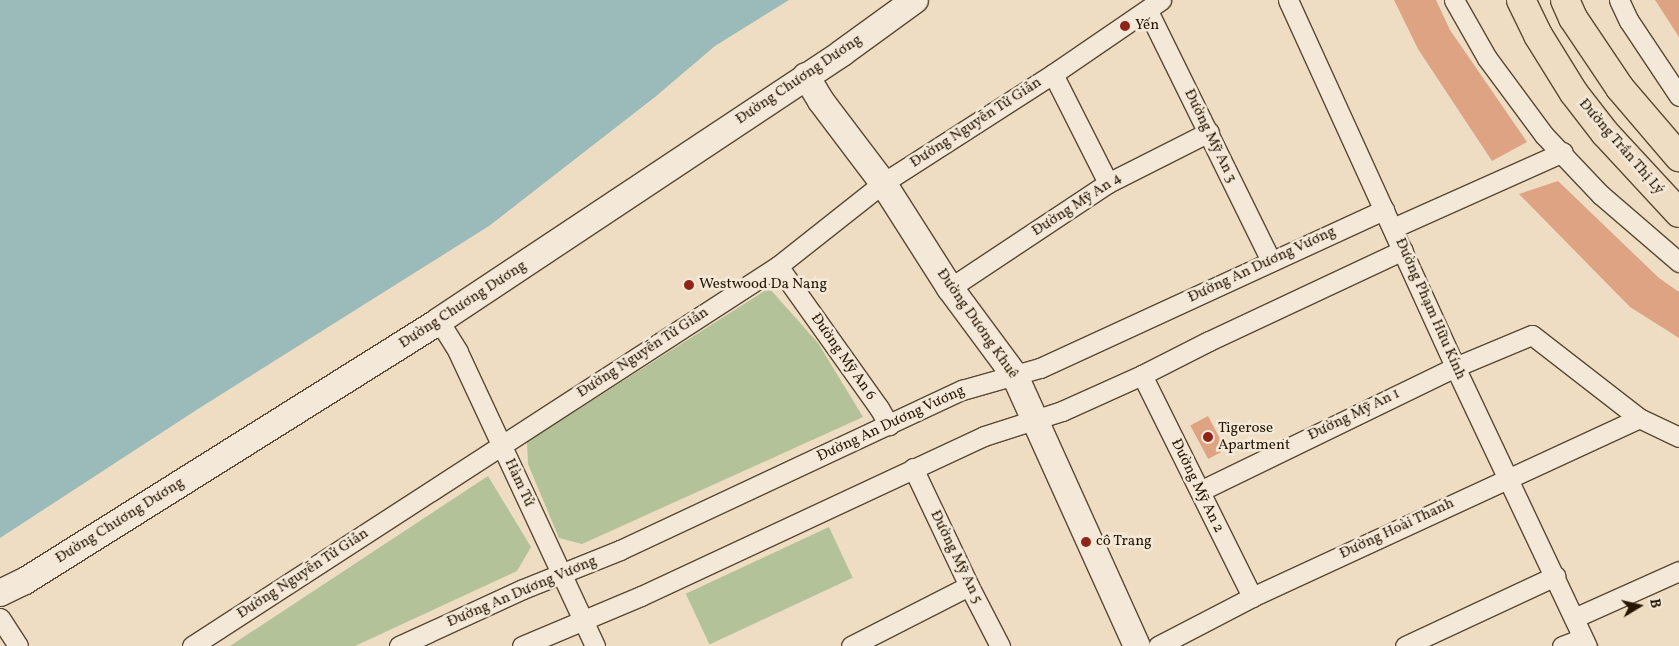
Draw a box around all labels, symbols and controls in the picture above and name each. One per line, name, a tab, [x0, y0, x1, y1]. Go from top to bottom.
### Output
place label: Yến	[1135, 17, 1159, 35]
marker: Yến	[1119, 20, 1131, 32]
street label: Đường Chương Dương	[733, 31, 865, 129]
street label: Đường Nguyễn Tử Giản	[907, 74, 1045, 172]
street label: Đường Mỹ An 3	[1179, 86, 1241, 186]
street label: Đường Trần Thị Lý	[1574, 95, 1668, 199]
street label: Đường Mỹ An 4	[1029, 169, 1125, 241]
street label: Đường An Dương Vương	[1185, 223, 1339, 307]
street label: Đường Phạm Hữu Kính	[1391, 235, 1469, 383]
street label: Đường Chương Dương	[396, 257, 530, 353]
street label: Đường Dương Khuê	[932, 266, 1022, 382]
place label: Westwood Da Nang	[699, 276, 827, 294]
marker: Westwood Da Nang	[683, 279, 695, 291]
street label: Đường Nguyễn Tử Giản	[574, 304, 712, 402]
street label: Đường Mỹ An 6	[806, 310, 880, 404]
street label: Đường An Dương Vương	[814, 382, 968, 466]
street label: Đường Mỹ An 1	[1305, 385, 1403, 445]
place label: Tigerose Apartment	[1218, 419, 1290, 454]
marker: Tigerose Apartment	[1202, 431, 1214, 443]
street label: Đường Mỹ An 2	[1166, 436, 1228, 536]
street label: Hàm Tử	[500, 456, 538, 510]
street label: Đường Chương Dương	[52, 474, 188, 568]
street label: Đường Hoài Thanh	[1337, 494, 1457, 564]
street label: Đường Mỹ An 5	[926, 507, 986, 607]
street label: Đường Nguyễn Tử Giản	[234, 525, 372, 623]
place label: cô Trang	[1096, 533, 1152, 551]
marker: cô Trang	[1080, 536, 1092, 548]
street label: Đường An Dương Vương	[444, 552, 600, 632]
north arrow	[1614, 581, 1664, 631]
text: B	[1644, 597, 1664, 610]

